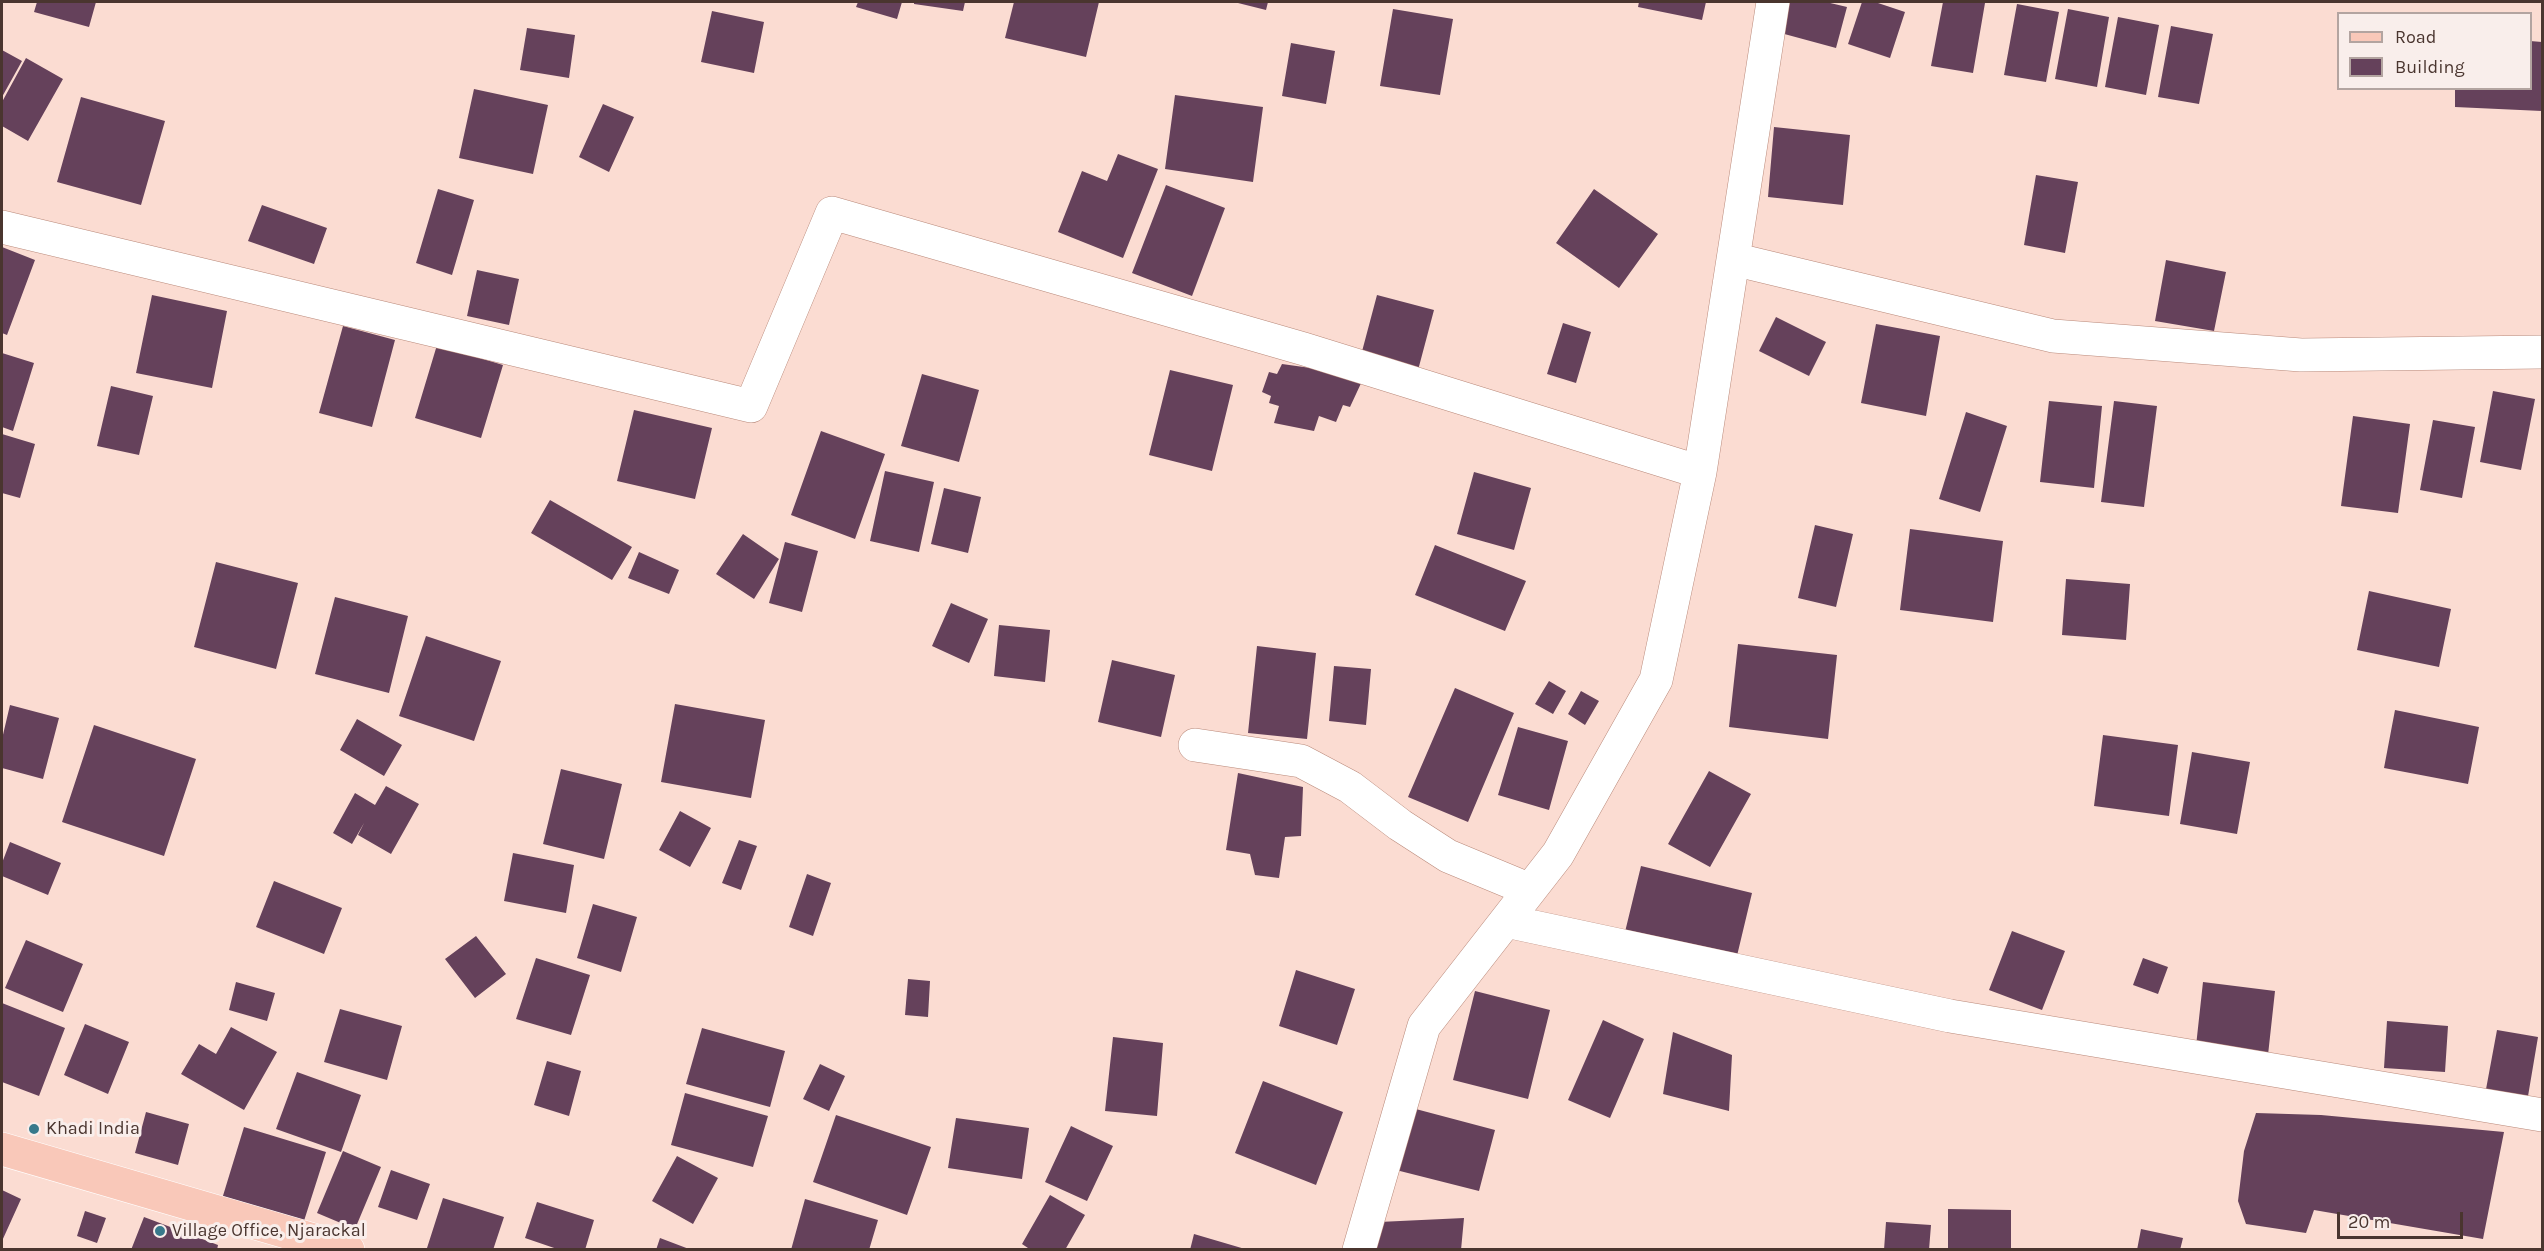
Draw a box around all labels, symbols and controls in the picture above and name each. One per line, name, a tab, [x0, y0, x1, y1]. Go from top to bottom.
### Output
legend	[2337, 12, 2532, 90]
text: Road	[2395, 26, 2436, 48]
text: Building	[2395, 56, 2465, 78]
place label: Khadi India	[46, 1118, 140, 1140]
marker: Khadi India	[27, 1122, 41, 1136]
scale bar	[2340, 1200, 2466, 1238]
text: 20 m	[2348, 1211, 2390, 1233]
place label: Village Office, Njarackal	[172, 1220, 366, 1242]
marker: Village Office, Njarackal	[153, 1224, 167, 1238]

